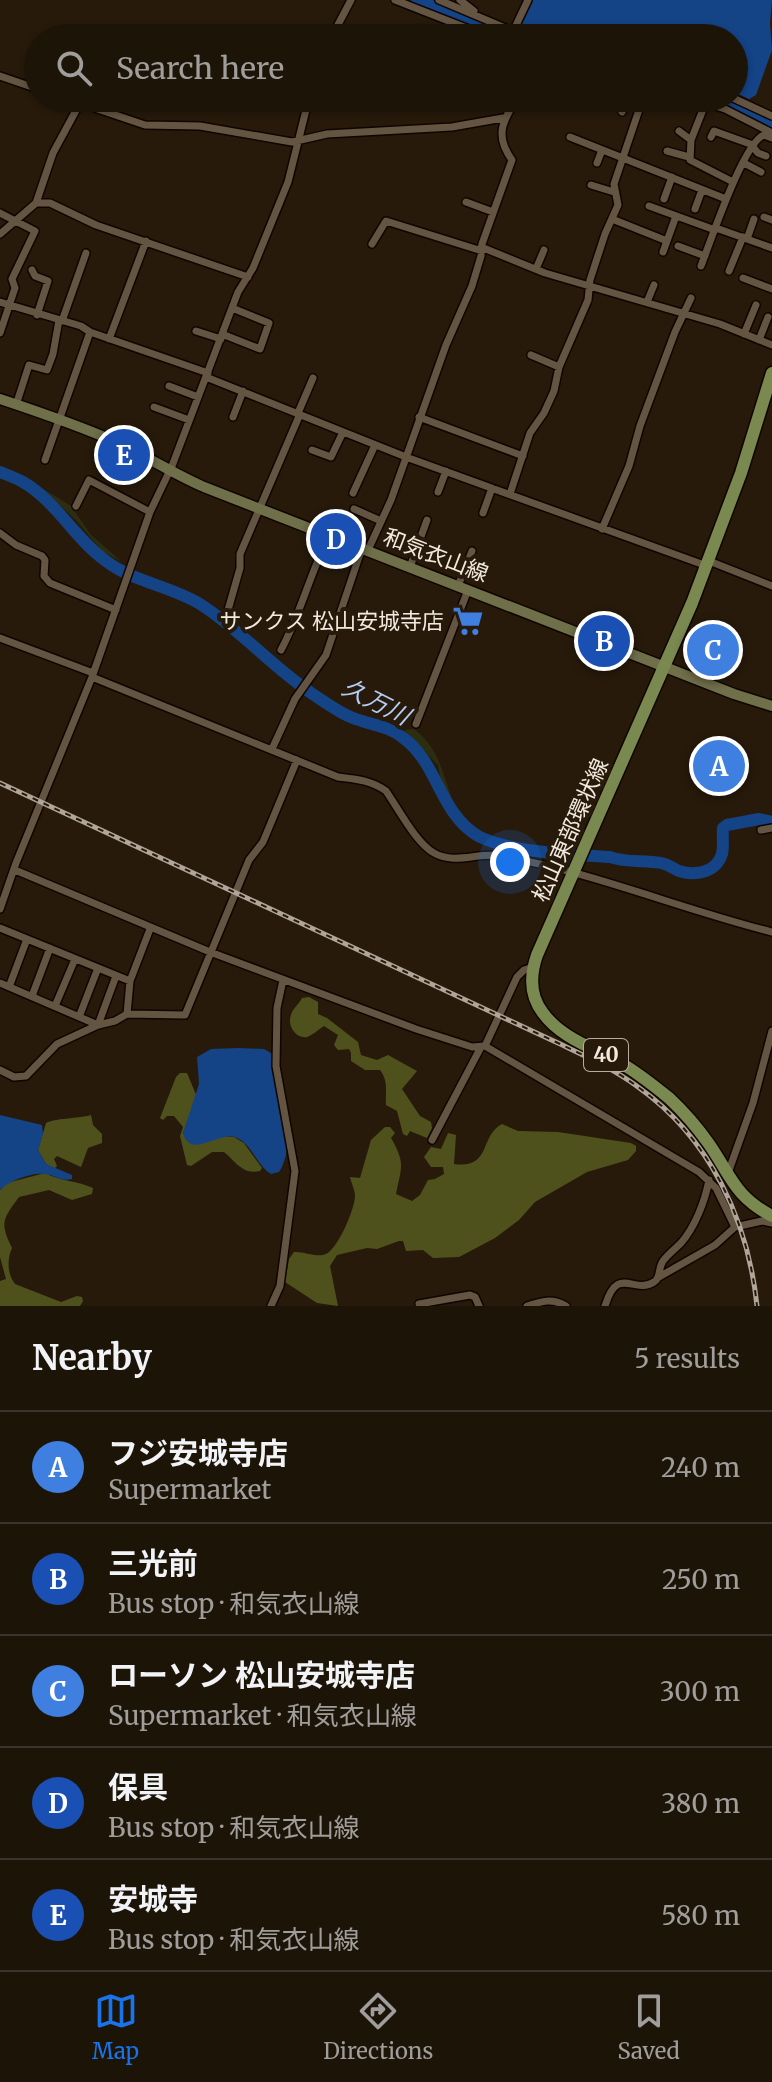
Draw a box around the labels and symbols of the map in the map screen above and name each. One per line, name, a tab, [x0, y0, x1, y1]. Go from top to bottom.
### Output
pin: E	[98, 425, 150, 485]
pin: D	[310, 509, 362, 569]
street label: 和気衣山線	[380, 522, 492, 588]
supermarket icon: サンクス 松山安城寺店	[451, 604, 485, 638]
place label: サンクス 松山安城寺店	[219, 607, 444, 635]
pin: B	[578, 611, 630, 671]
pin: C	[687, 620, 739, 680]
water label: 久万川	[337, 671, 418, 733]
pin: A	[693, 736, 745, 796]
street label: 松山東部環状線	[526, 754, 614, 906]
your location	[490, 842, 530, 882]
road number: 40	[584, 1039, 628, 1071]

